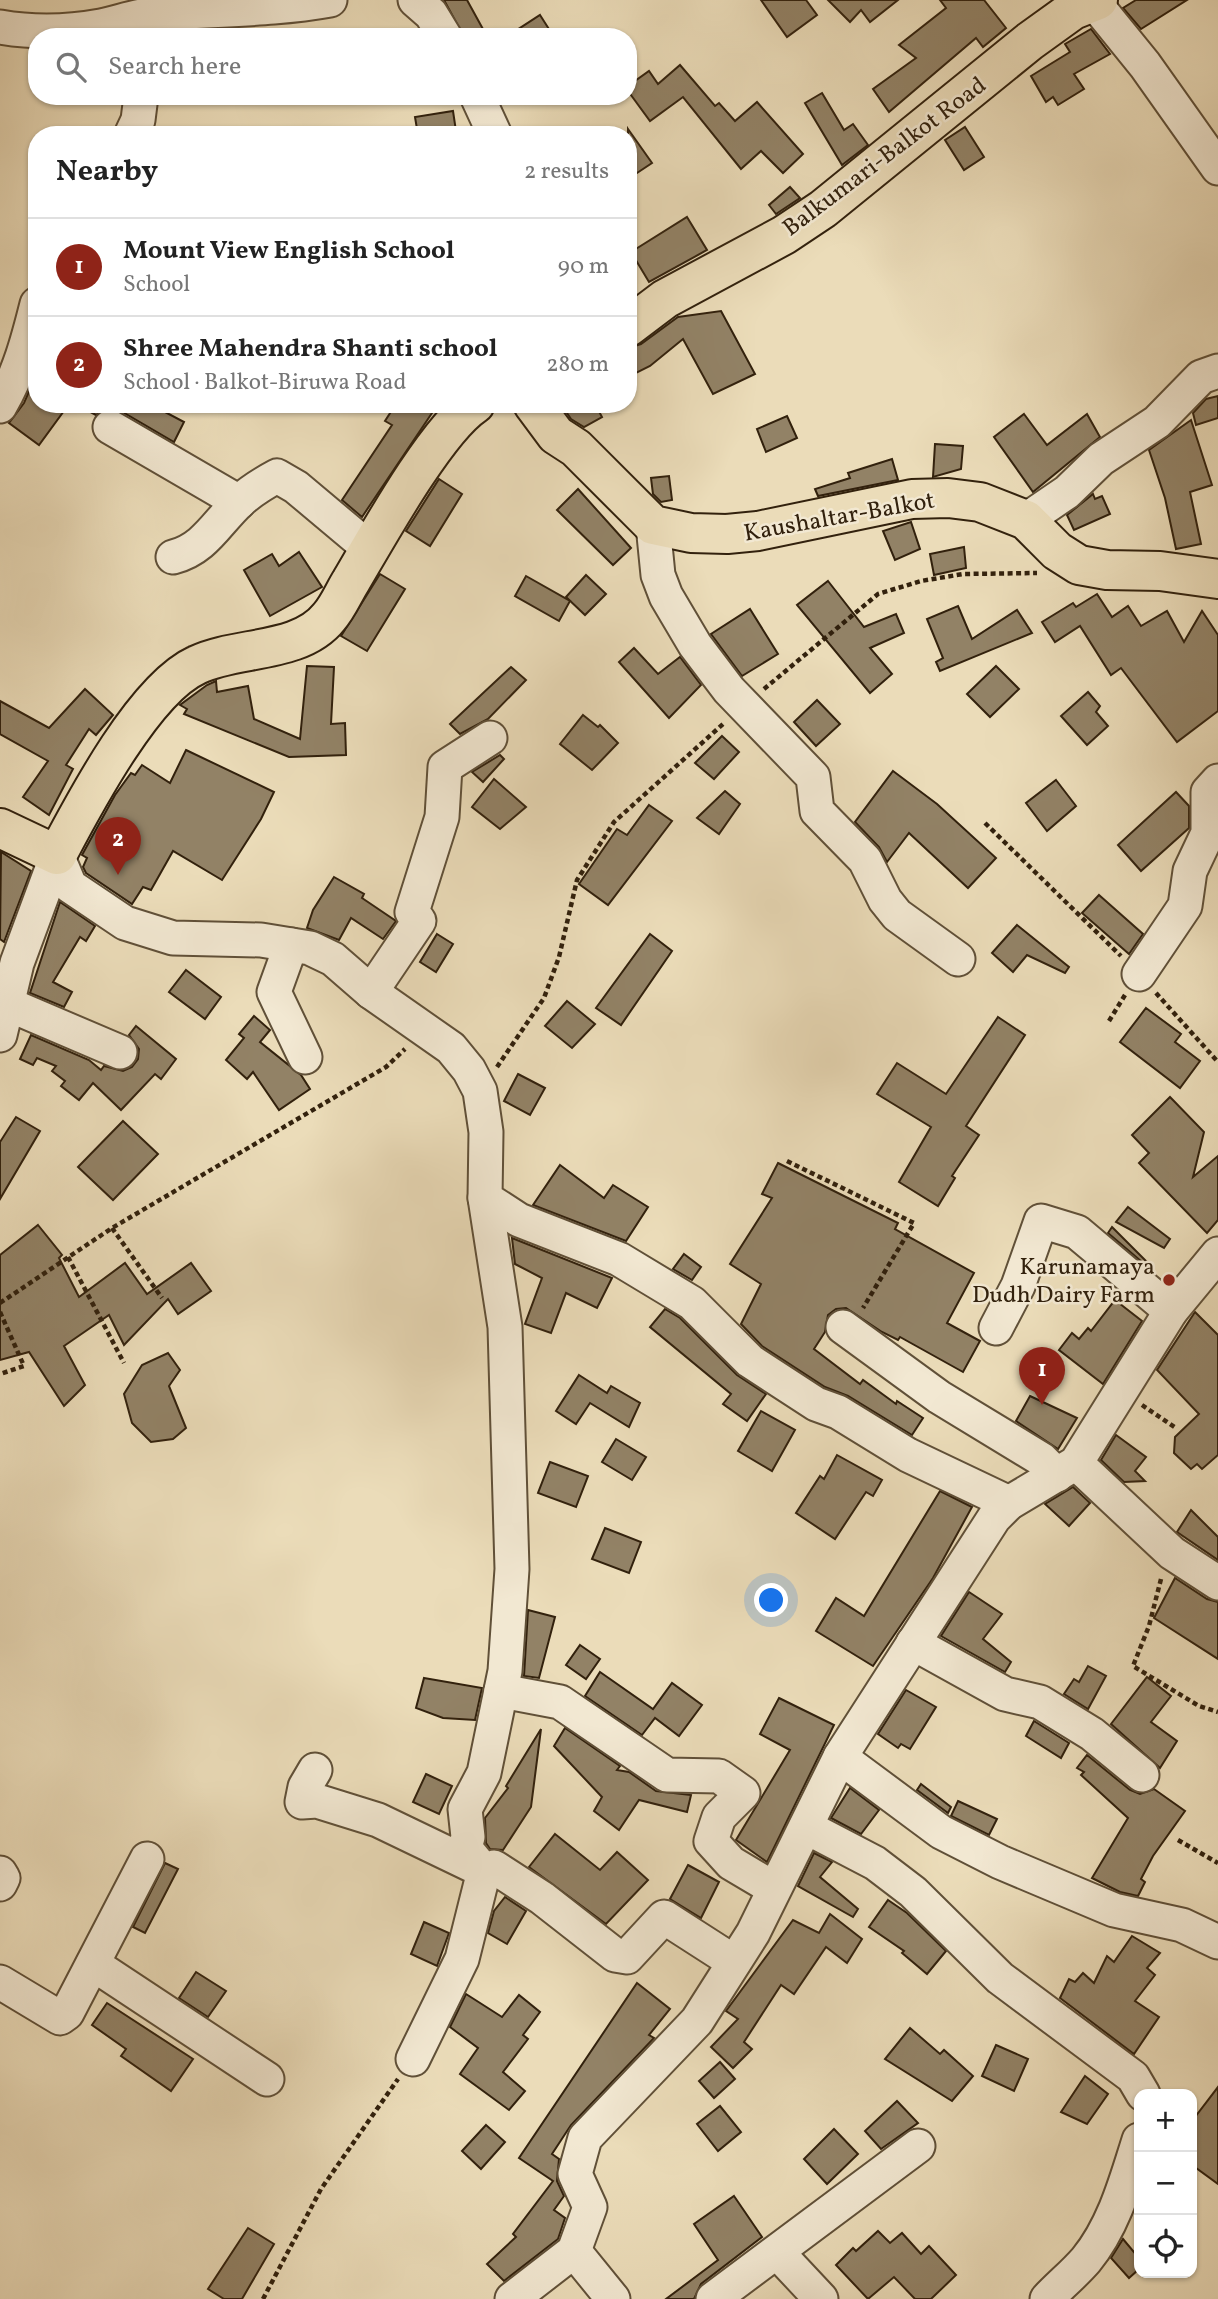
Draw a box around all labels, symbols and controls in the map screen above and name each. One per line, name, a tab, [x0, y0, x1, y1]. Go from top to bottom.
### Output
search box	[28, 28, 637, 105]
icon: search	[52, 48, 90, 86]
text: Search here	[108, 49, 241, 85]
street label: Balkumari-Balkot Road	[776, 70, 994, 246]
text: Nearby	[56, 151, 158, 193]
text: 2 results	[524, 156, 609, 188]
text: Mount View English School	[123, 233, 455, 269]
text: 1	[74, 251, 84, 283]
text: 90 m	[558, 251, 609, 283]
text: School	[123, 269, 190, 301]
text: Shree Mahendra Shanti school	[123, 331, 498, 367]
text: 2	[73, 349, 85, 381]
text: 280 m	[546, 349, 609, 381]
text: School · Balkot-Biruwa Road	[123, 367, 407, 399]
street label: Kaushaltar-Balkot	[741, 484, 937, 551]
pin: 2	[95, 817, 141, 875]
place label: Karunamaya Dudh Dairy Farm	[972, 1251, 1155, 1313]
marker: Karunamaya Dudh Dairy Farm	[1161, 1272, 1177, 1288]
pin: 1	[1019, 1347, 1065, 1405]
your location	[754, 1583, 788, 1617]
map controls	[1134, 2089, 1197, 2278]
button: +	[1134, 2089, 1197, 2152]
button: −	[1134, 2152, 1197, 2215]
button: locate	[1134, 2215, 1197, 2278]

